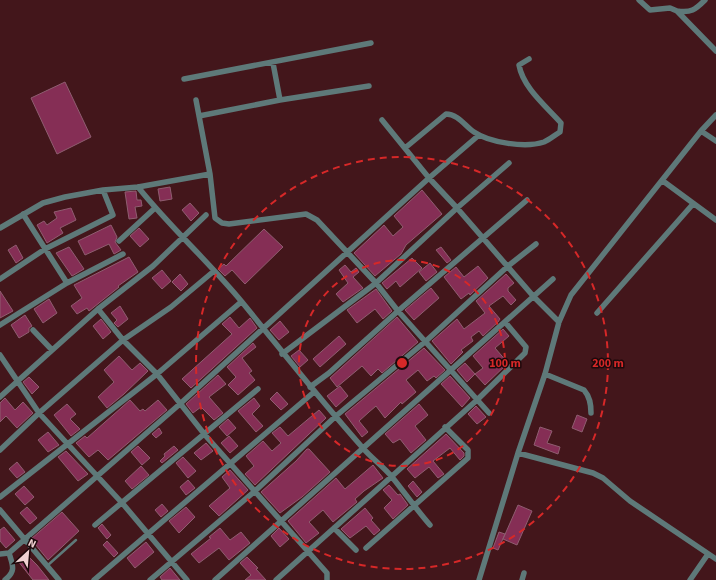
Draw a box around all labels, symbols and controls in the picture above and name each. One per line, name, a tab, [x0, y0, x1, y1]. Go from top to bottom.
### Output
text: 100 m	[489, 355, 521, 372]
text: 200 m	[592, 355, 624, 372]
centre of rings	[395, 356, 409, 370]
north arrow	[8, 532, 48, 572]
text: N	[26, 535, 39, 552]

